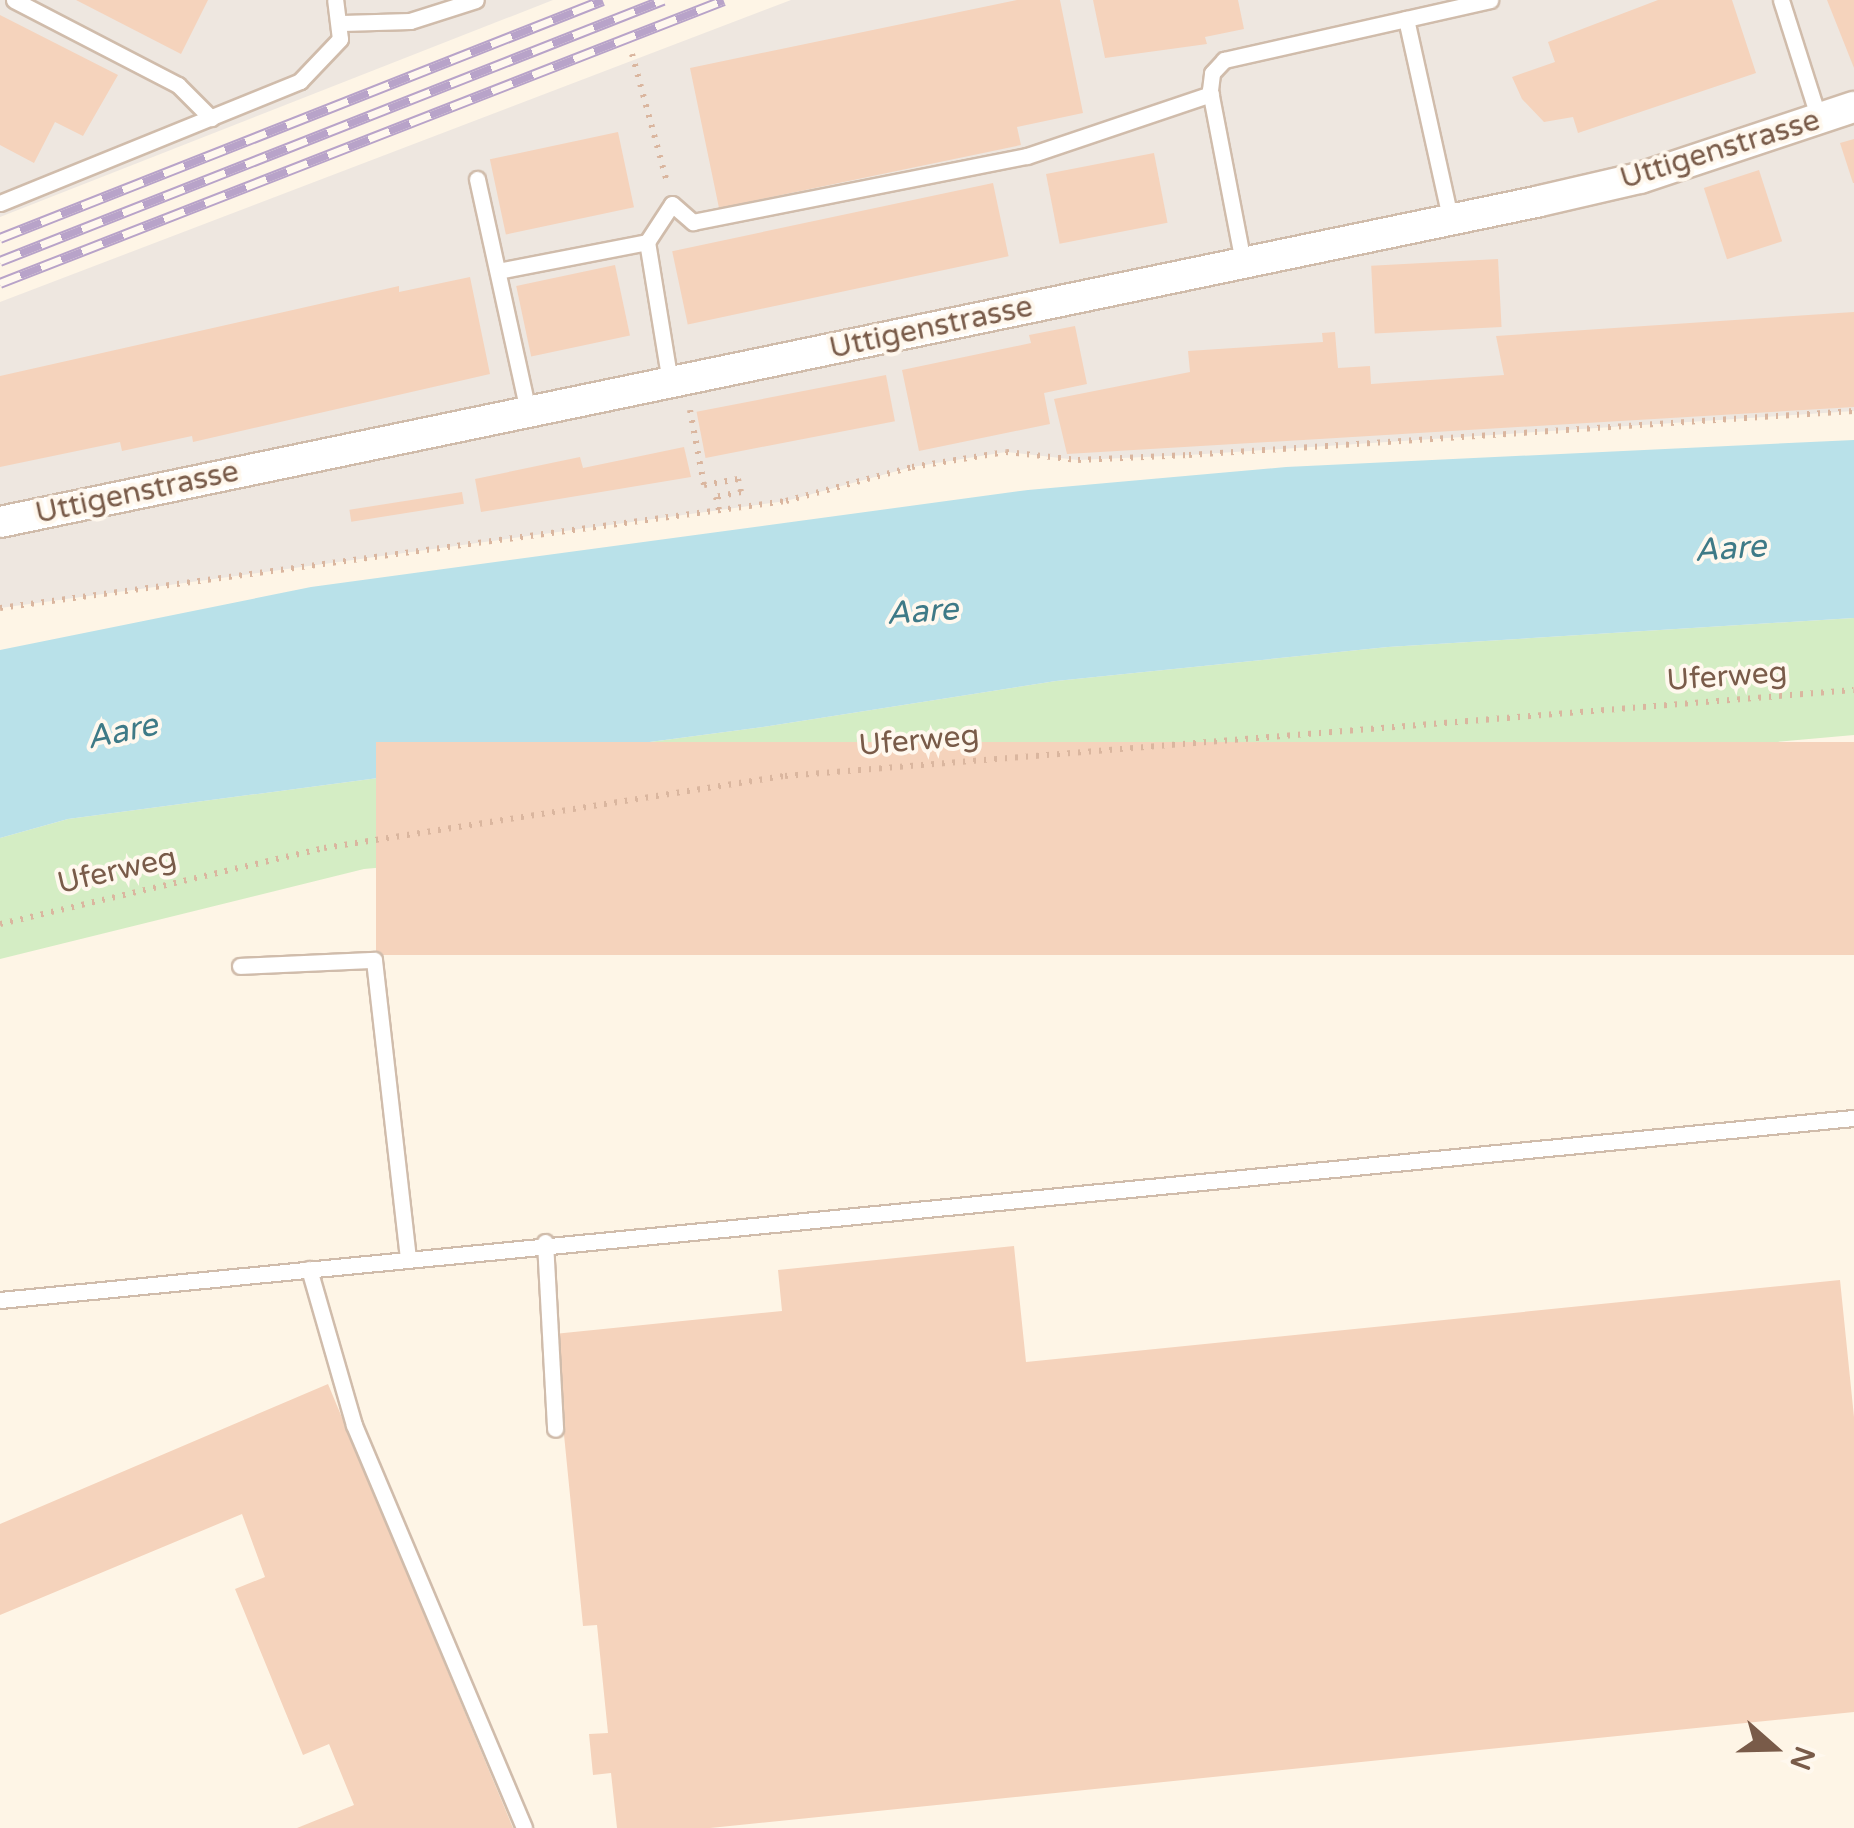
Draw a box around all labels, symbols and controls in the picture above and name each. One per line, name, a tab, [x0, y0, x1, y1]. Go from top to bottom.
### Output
street label: Uttigenstrasse	[1616, 103, 1824, 197]
street label: Uttigenstrasse	[826, 289, 1036, 367]
street label: Uttigenstrasse	[32, 454, 242, 532]
water label: Aare	[1693, 527, 1767, 571]
water label: Aare	[885, 590, 959, 634]
street label: Uferweg	[1665, 655, 1789, 699]
water label: Aare	[83, 706, 161, 758]
street label: Uferweg	[857, 718, 981, 764]
street label: Uferweg	[54, 840, 180, 902]
north arrow	[1724, 1698, 1824, 1798]
text: N	[1782, 1742, 1822, 1775]

